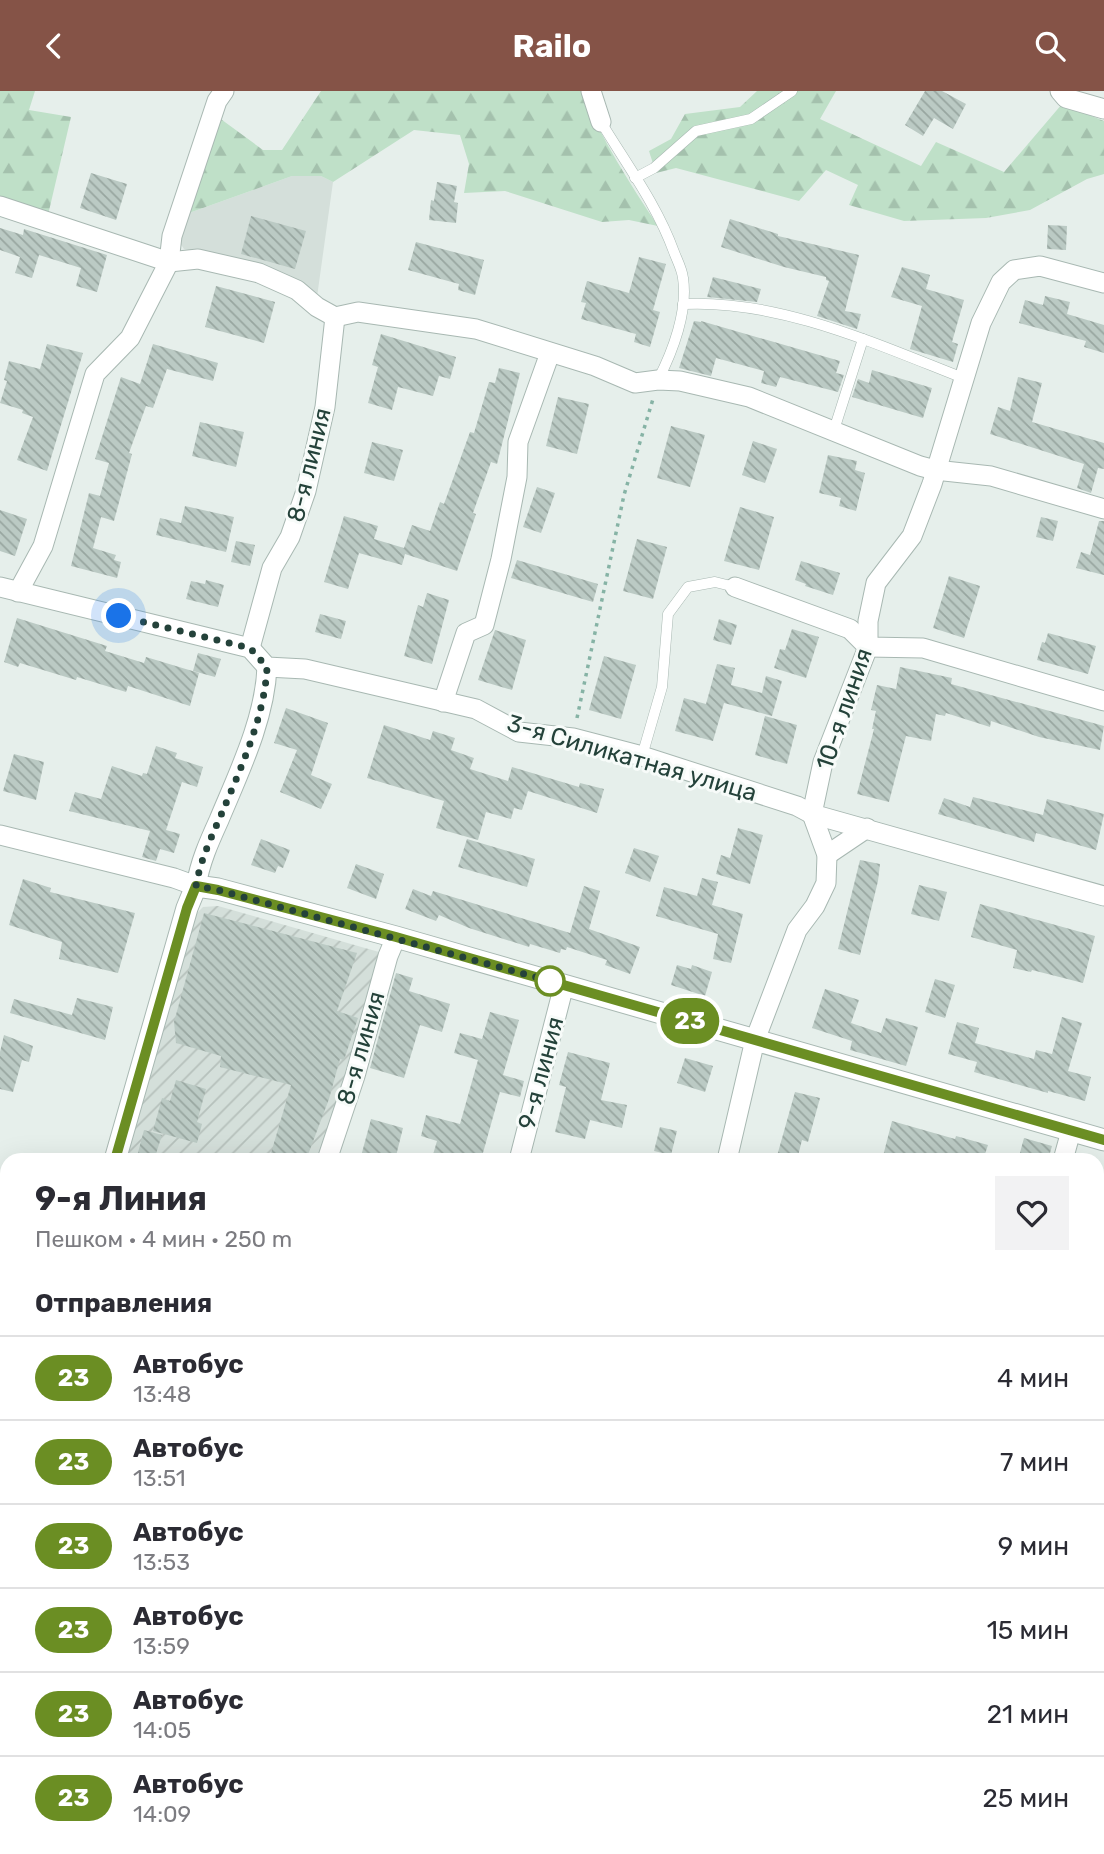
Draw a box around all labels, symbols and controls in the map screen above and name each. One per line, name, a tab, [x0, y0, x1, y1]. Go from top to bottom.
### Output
icon: back	[35, 27, 73, 65]
text: Railo	[513, 27, 591, 65]
icon: search	[1031, 27, 1069, 65]
street label: 8-я линия	[281, 405, 337, 525]
your location	[101, 598, 136, 633]
street label: 10-я линия	[810, 644, 878, 774]
street label: 3-я Силикатная улица	[504, 709, 760, 807]
unlabelled marker	[535, 966, 565, 996]
street label: 8-я линия	[331, 988, 391, 1108]
line badge: 23	[658, 998, 722, 1044]
text: 23	[674, 1007, 706, 1035]
street label: 9-я линия	[513, 1014, 569, 1132]
button: heart	[995, 1176, 1069, 1250]
text: 9-я Линия	[35, 1179, 207, 1218]
text: Пешком · 4 мин · 250 m	[35, 1225, 292, 1253]
text: Отправления	[35, 1288, 212, 1319]
text: Автобус	[133, 1349, 244, 1380]
text: 4 мин	[997, 1363, 1069, 1394]
text: 23	[58, 1364, 89, 1392]
text: 13:48	[133, 1380, 191, 1408]
text: Автобус	[133, 1433, 244, 1464]
text: 7 мин	[1000, 1447, 1069, 1478]
text: 23	[58, 1448, 89, 1476]
text: 13:51	[133, 1464, 186, 1492]
text: Автобус	[133, 1517, 244, 1548]
text: 9 мин	[998, 1531, 1069, 1562]
text: 23	[58, 1532, 89, 1560]
text: 13:53	[133, 1548, 190, 1576]
text: Автобус	[133, 1601, 244, 1632]
text: 15 мин	[987, 1615, 1069, 1646]
text: 23	[58, 1616, 89, 1644]
text: 13:59	[133, 1632, 190, 1660]
text: Автобус	[133, 1685, 244, 1716]
text: 21 мин	[987, 1699, 1069, 1730]
text: 23	[58, 1700, 89, 1728]
text: 14:05	[133, 1716, 191, 1744]
text: Автобус	[133, 1769, 244, 1800]
text: 25 мин	[983, 1783, 1069, 1814]
text: 23	[58, 1784, 89, 1812]
text: 14:09	[133, 1800, 191, 1828]

